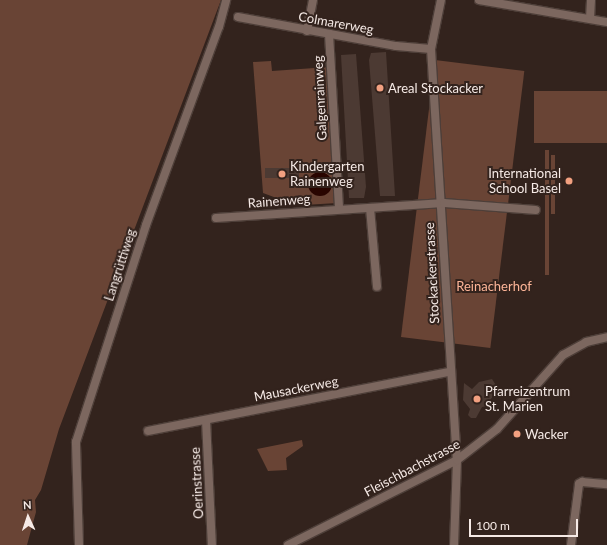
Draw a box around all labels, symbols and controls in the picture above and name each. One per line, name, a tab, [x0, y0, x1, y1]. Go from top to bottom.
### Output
street label: Colmarerweg	[297, 9, 375, 37]
street label: Galgenrainweg	[310, 55, 330, 141]
place label: Areal Stockacker	[388, 80, 483, 96]
marker: Areal Stockacker	[375, 83, 385, 93]
place label: Kindergarten Rainenweg	[290, 159, 364, 190]
place label: International School Basel	[488, 166, 561, 197]
marker: Kindergarten Rainenweg	[277, 169, 287, 179]
marker: International School Basel	[564, 176, 574, 186]
street label: Rainenweg	[247, 191, 311, 211]
street label: Stockackerstrasse	[422, 222, 442, 324]
street label: Langrüttiweg	[101, 227, 139, 303]
park label: Reinacherhof	[456, 278, 532, 294]
street label: Mausackerweg	[253, 373, 339, 405]
place label: Pfarreizentrum St. Marien	[485, 384, 570, 415]
marker: Pfarreizentrum St. Marien	[472, 394, 482, 404]
place label: Wacker	[525, 426, 568, 442]
marker: Wacker	[512, 429, 522, 439]
street label: Fleischbachstrasse	[362, 436, 462, 500]
street label: Oerinstrasse	[187, 447, 207, 519]
north arrow	[8, 497, 48, 537]
text: N	[23, 498, 32, 511]
scale bar	[471, 511, 580, 537]
text: 100 m	[476, 518, 510, 533]

